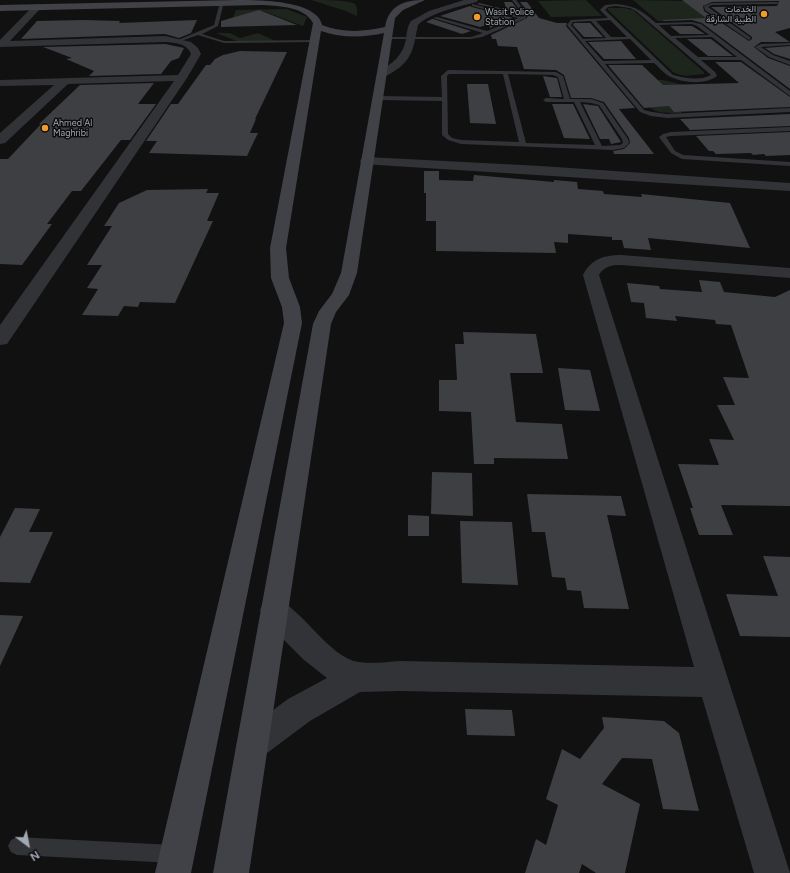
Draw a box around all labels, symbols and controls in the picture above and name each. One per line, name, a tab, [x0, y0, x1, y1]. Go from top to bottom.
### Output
place label: الخدمات الطبية الشارقة	[706, 4, 756, 25]
place label: Wasit Police Station	[485, 7, 534, 28]
marker: الخدمات الطبية الشارقة	[759, 9, 769, 19]
marker: Wasit Police Station	[472, 12, 482, 22]
place label: Ahmed Al Maghribi	[53, 118, 92, 139]
marker: Ahmed Al Maghribi	[40, 123, 50, 133]
north arrow	[8, 825, 48, 865]
text: N	[28, 848, 42, 863]

